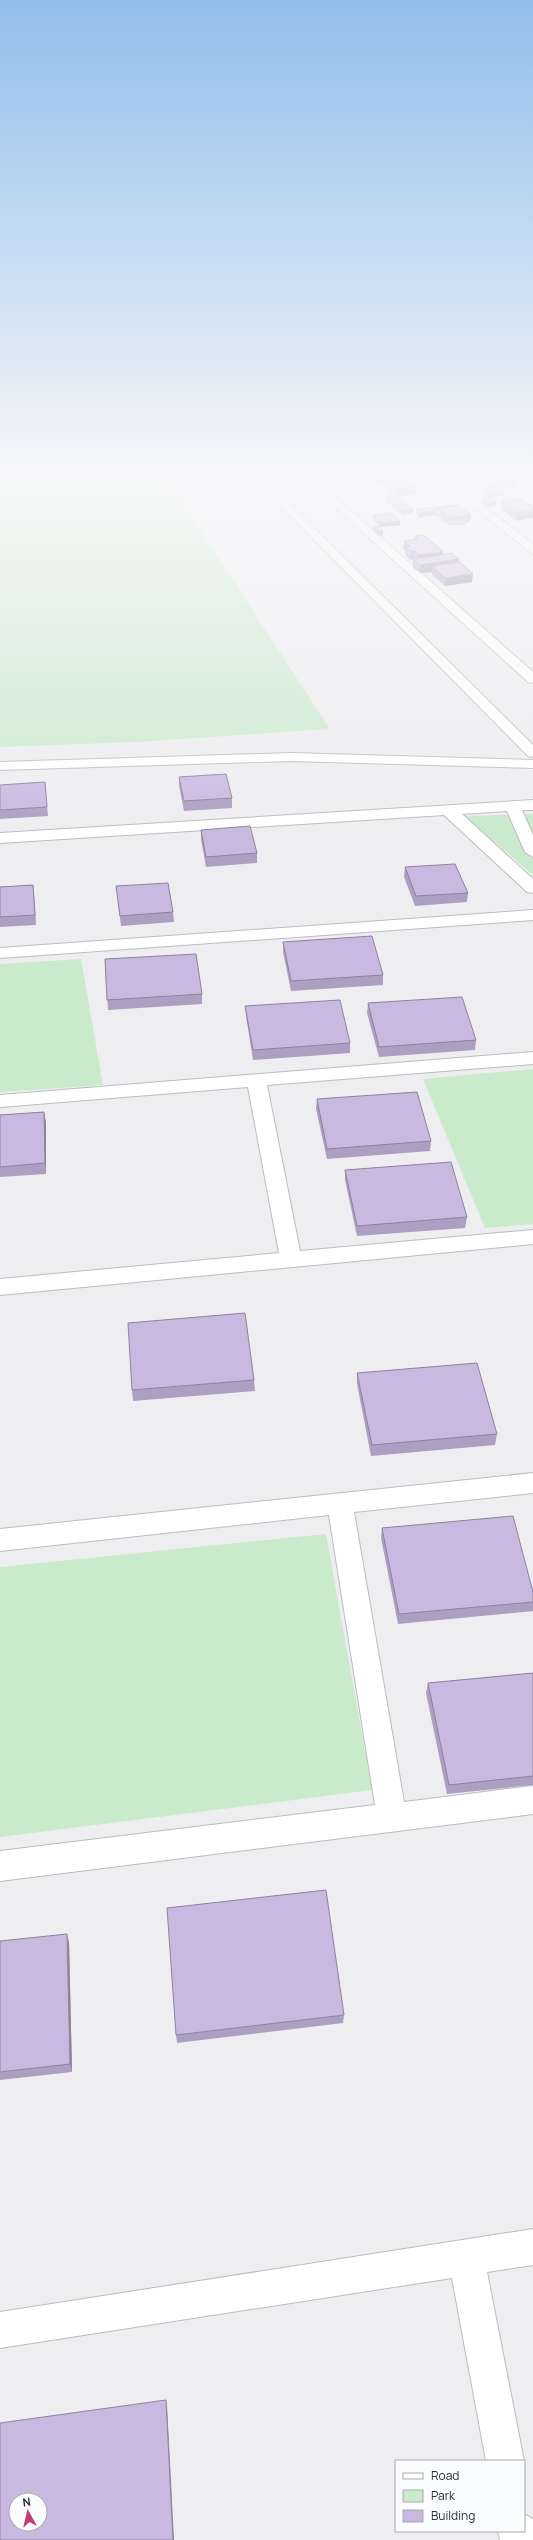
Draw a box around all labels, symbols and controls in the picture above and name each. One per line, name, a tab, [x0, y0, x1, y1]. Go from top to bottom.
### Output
legend	[395, 2460, 525, 2532]
text: Road	[431, 2467, 459, 2484]
text: Park	[431, 2487, 456, 2504]
north arrow	[8, 2492, 48, 2532]
text: N	[22, 2494, 32, 2510]
text: Building	[431, 2507, 475, 2524]

